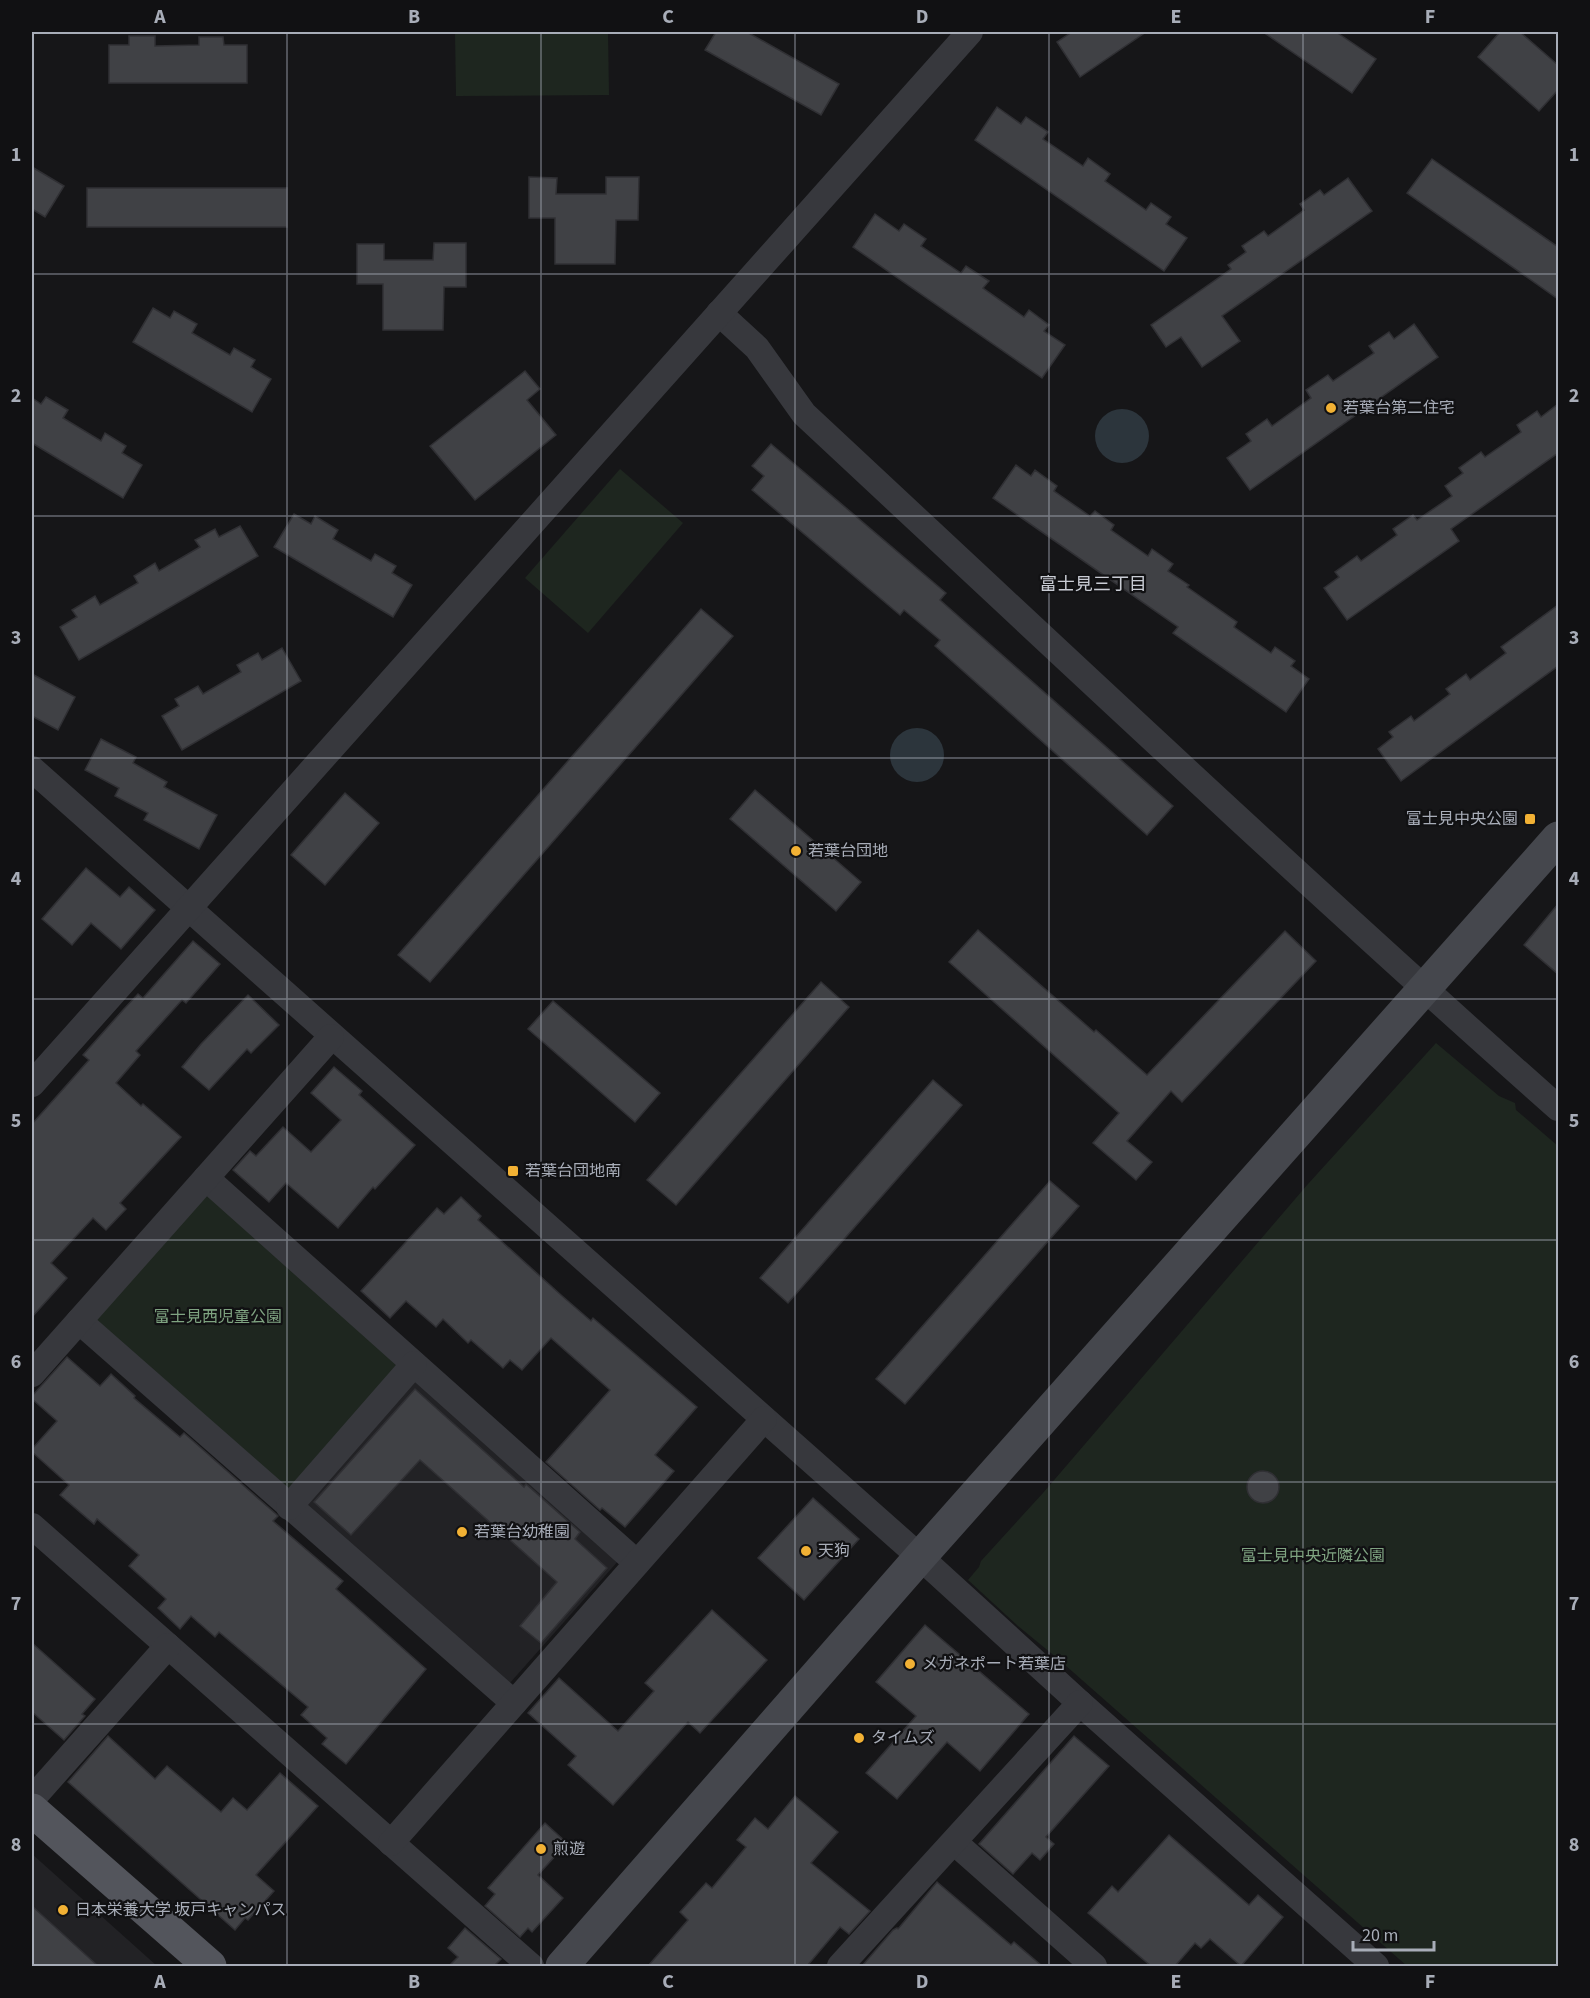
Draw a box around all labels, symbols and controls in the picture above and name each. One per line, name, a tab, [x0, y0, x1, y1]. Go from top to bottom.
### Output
text: A	[153, 3, 166, 31]
text: B	[408, 3, 420, 31]
text: C	[662, 3, 674, 31]
text: D	[916, 3, 928, 31]
text: E	[1171, 3, 1181, 31]
text: F	[1425, 3, 1435, 31]
text: 1	[11, 141, 21, 169]
text: 1	[1569, 141, 1579, 169]
text: 2	[11, 382, 21, 410]
text: 2	[1569, 382, 1579, 410]
place label: 若葉台第二住宅	[1343, 397, 1455, 419]
marker: 若葉台第二住宅	[1324, 401, 1338, 415]
district label: 富士見三丁目	[1039, 572, 1147, 597]
text: 3	[11, 624, 21, 652]
text: 3	[1569, 624, 1579, 652]
place label: 富士見中央公園	[1406, 808, 1518, 830]
marker: 富士見中央公園	[1523, 812, 1537, 826]
place label: 若葉台団地	[808, 840, 888, 862]
marker: 若葉台団地	[789, 844, 803, 858]
text: 4	[11, 865, 22, 893]
text: 4	[1569, 865, 1580, 893]
text: 5	[11, 1107, 21, 1135]
text: 5	[1569, 1107, 1579, 1135]
place label: 若葉台団地南	[525, 1160, 621, 1182]
marker: 若葉台団地南	[506, 1164, 520, 1178]
park label: 富士見西児童公園	[154, 1306, 282, 1328]
text: 6	[11, 1348, 21, 1376]
text: 6	[1569, 1348, 1579, 1376]
place label: 若葉台幼稚園	[474, 1521, 570, 1543]
marker: 若葉台幼稚園	[455, 1525, 469, 1539]
place label: 天狗	[818, 1540, 850, 1562]
marker: 天狗	[799, 1544, 813, 1558]
park label: 富士見中央近隣公園	[1241, 1545, 1385, 1567]
text: 7	[11, 1590, 21, 1618]
text: 7	[1569, 1590, 1579, 1618]
place label: メガネポート若葉店	[922, 1653, 1066, 1675]
marker: メガネポート若葉店	[903, 1657, 917, 1671]
place label: タイムズ	[871, 1727, 935, 1749]
marker: タイムズ	[852, 1731, 866, 1745]
text: 8	[11, 1831, 21, 1859]
text: 8	[1569, 1831, 1579, 1859]
place label: 煎遊	[553, 1838, 585, 1860]
marker: 煎遊	[534, 1842, 548, 1856]
place label: 日本栄養大学 坂戸キャンパス	[75, 1899, 286, 1921]
marker: 日本栄養大学 坂戸キャンパス	[56, 1903, 70, 1917]
scale bar	[1353, 1914, 1434, 1952]
text: 20 m	[1362, 1923, 1398, 1948]
text: A	[153, 1968, 166, 1996]
text: B	[408, 1968, 420, 1996]
text: C	[662, 1968, 674, 1996]
text: D	[916, 1968, 928, 1996]
text: E	[1171, 1968, 1181, 1996]
text: F	[1425, 1968, 1435, 1996]

